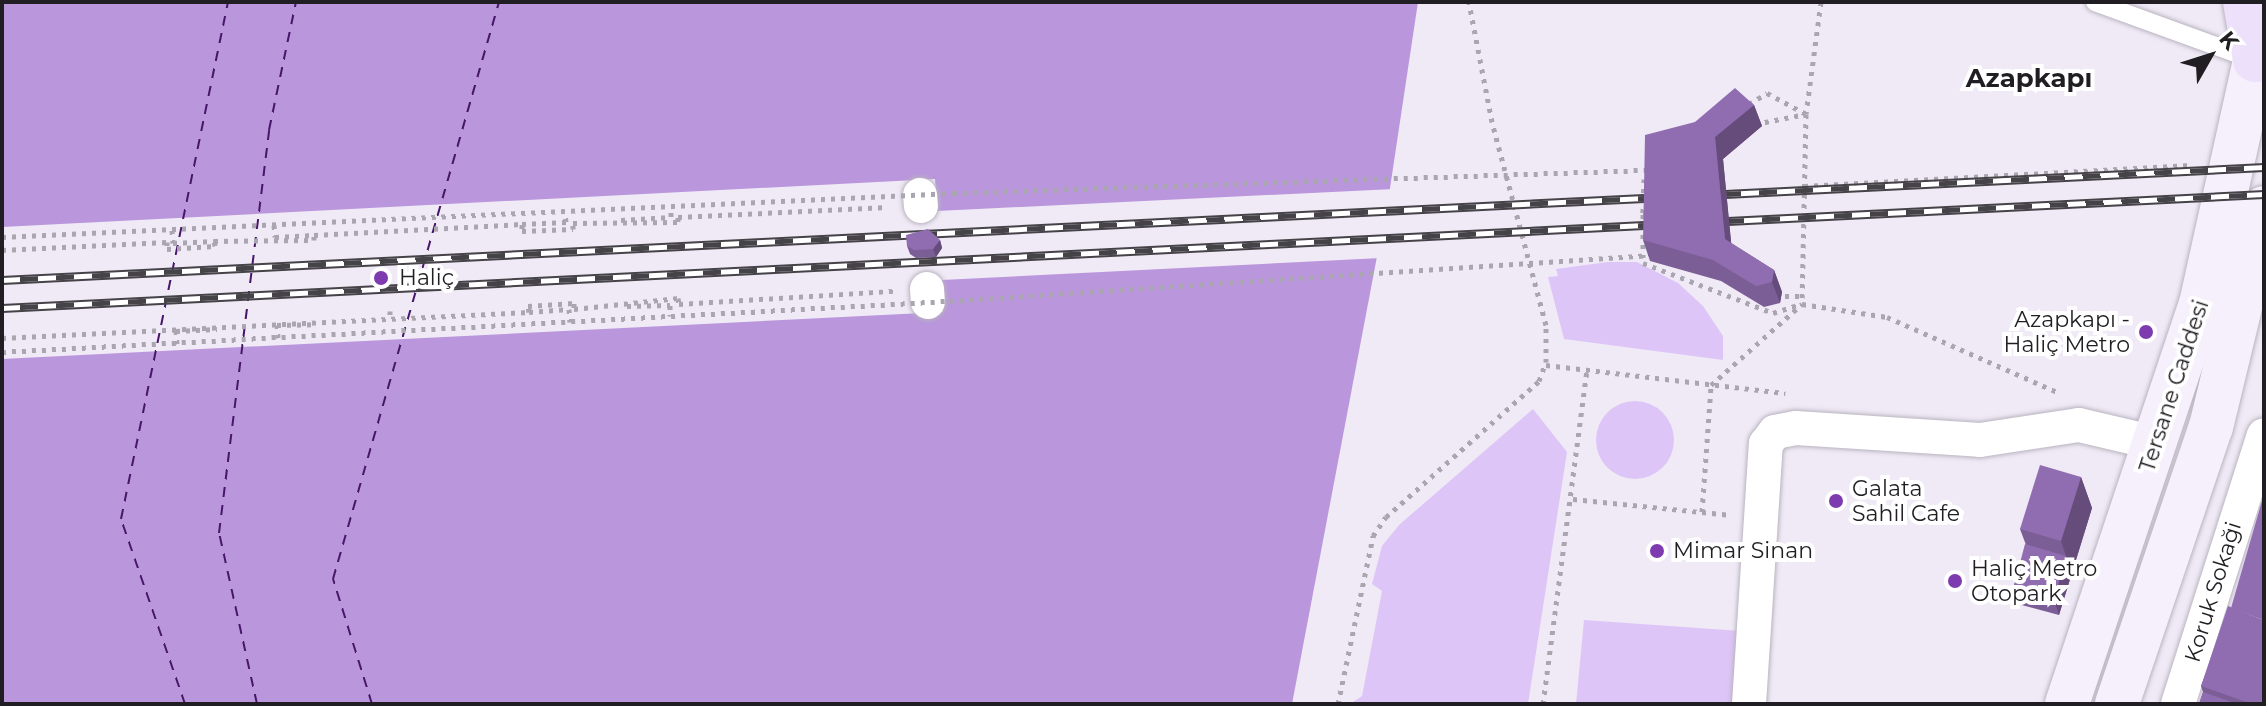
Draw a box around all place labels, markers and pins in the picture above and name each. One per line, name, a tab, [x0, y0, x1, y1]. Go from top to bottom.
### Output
place label: Haliç	[399, 265, 454, 291]
marker: Haliç	[370, 267, 392, 289]
place label: Azapkapı - Haliç Metro	[2004, 306, 2130, 358]
marker: Azapkapı - Haliç Metro	[2137, 323, 2155, 341]
place label: Galata Sahil Cafe	[1852, 475, 1960, 526]
marker: Galata Sahil Cafe	[1827, 492, 1845, 510]
place label: Mimar Sinan	[1673, 538, 1813, 564]
marker: Mimar Sinan	[1648, 542, 1666, 560]
place label: Haliç Metro Otopark	[1971, 555, 2097, 606]
marker: Haliç Metro Otopark	[1946, 572, 1964, 590]

